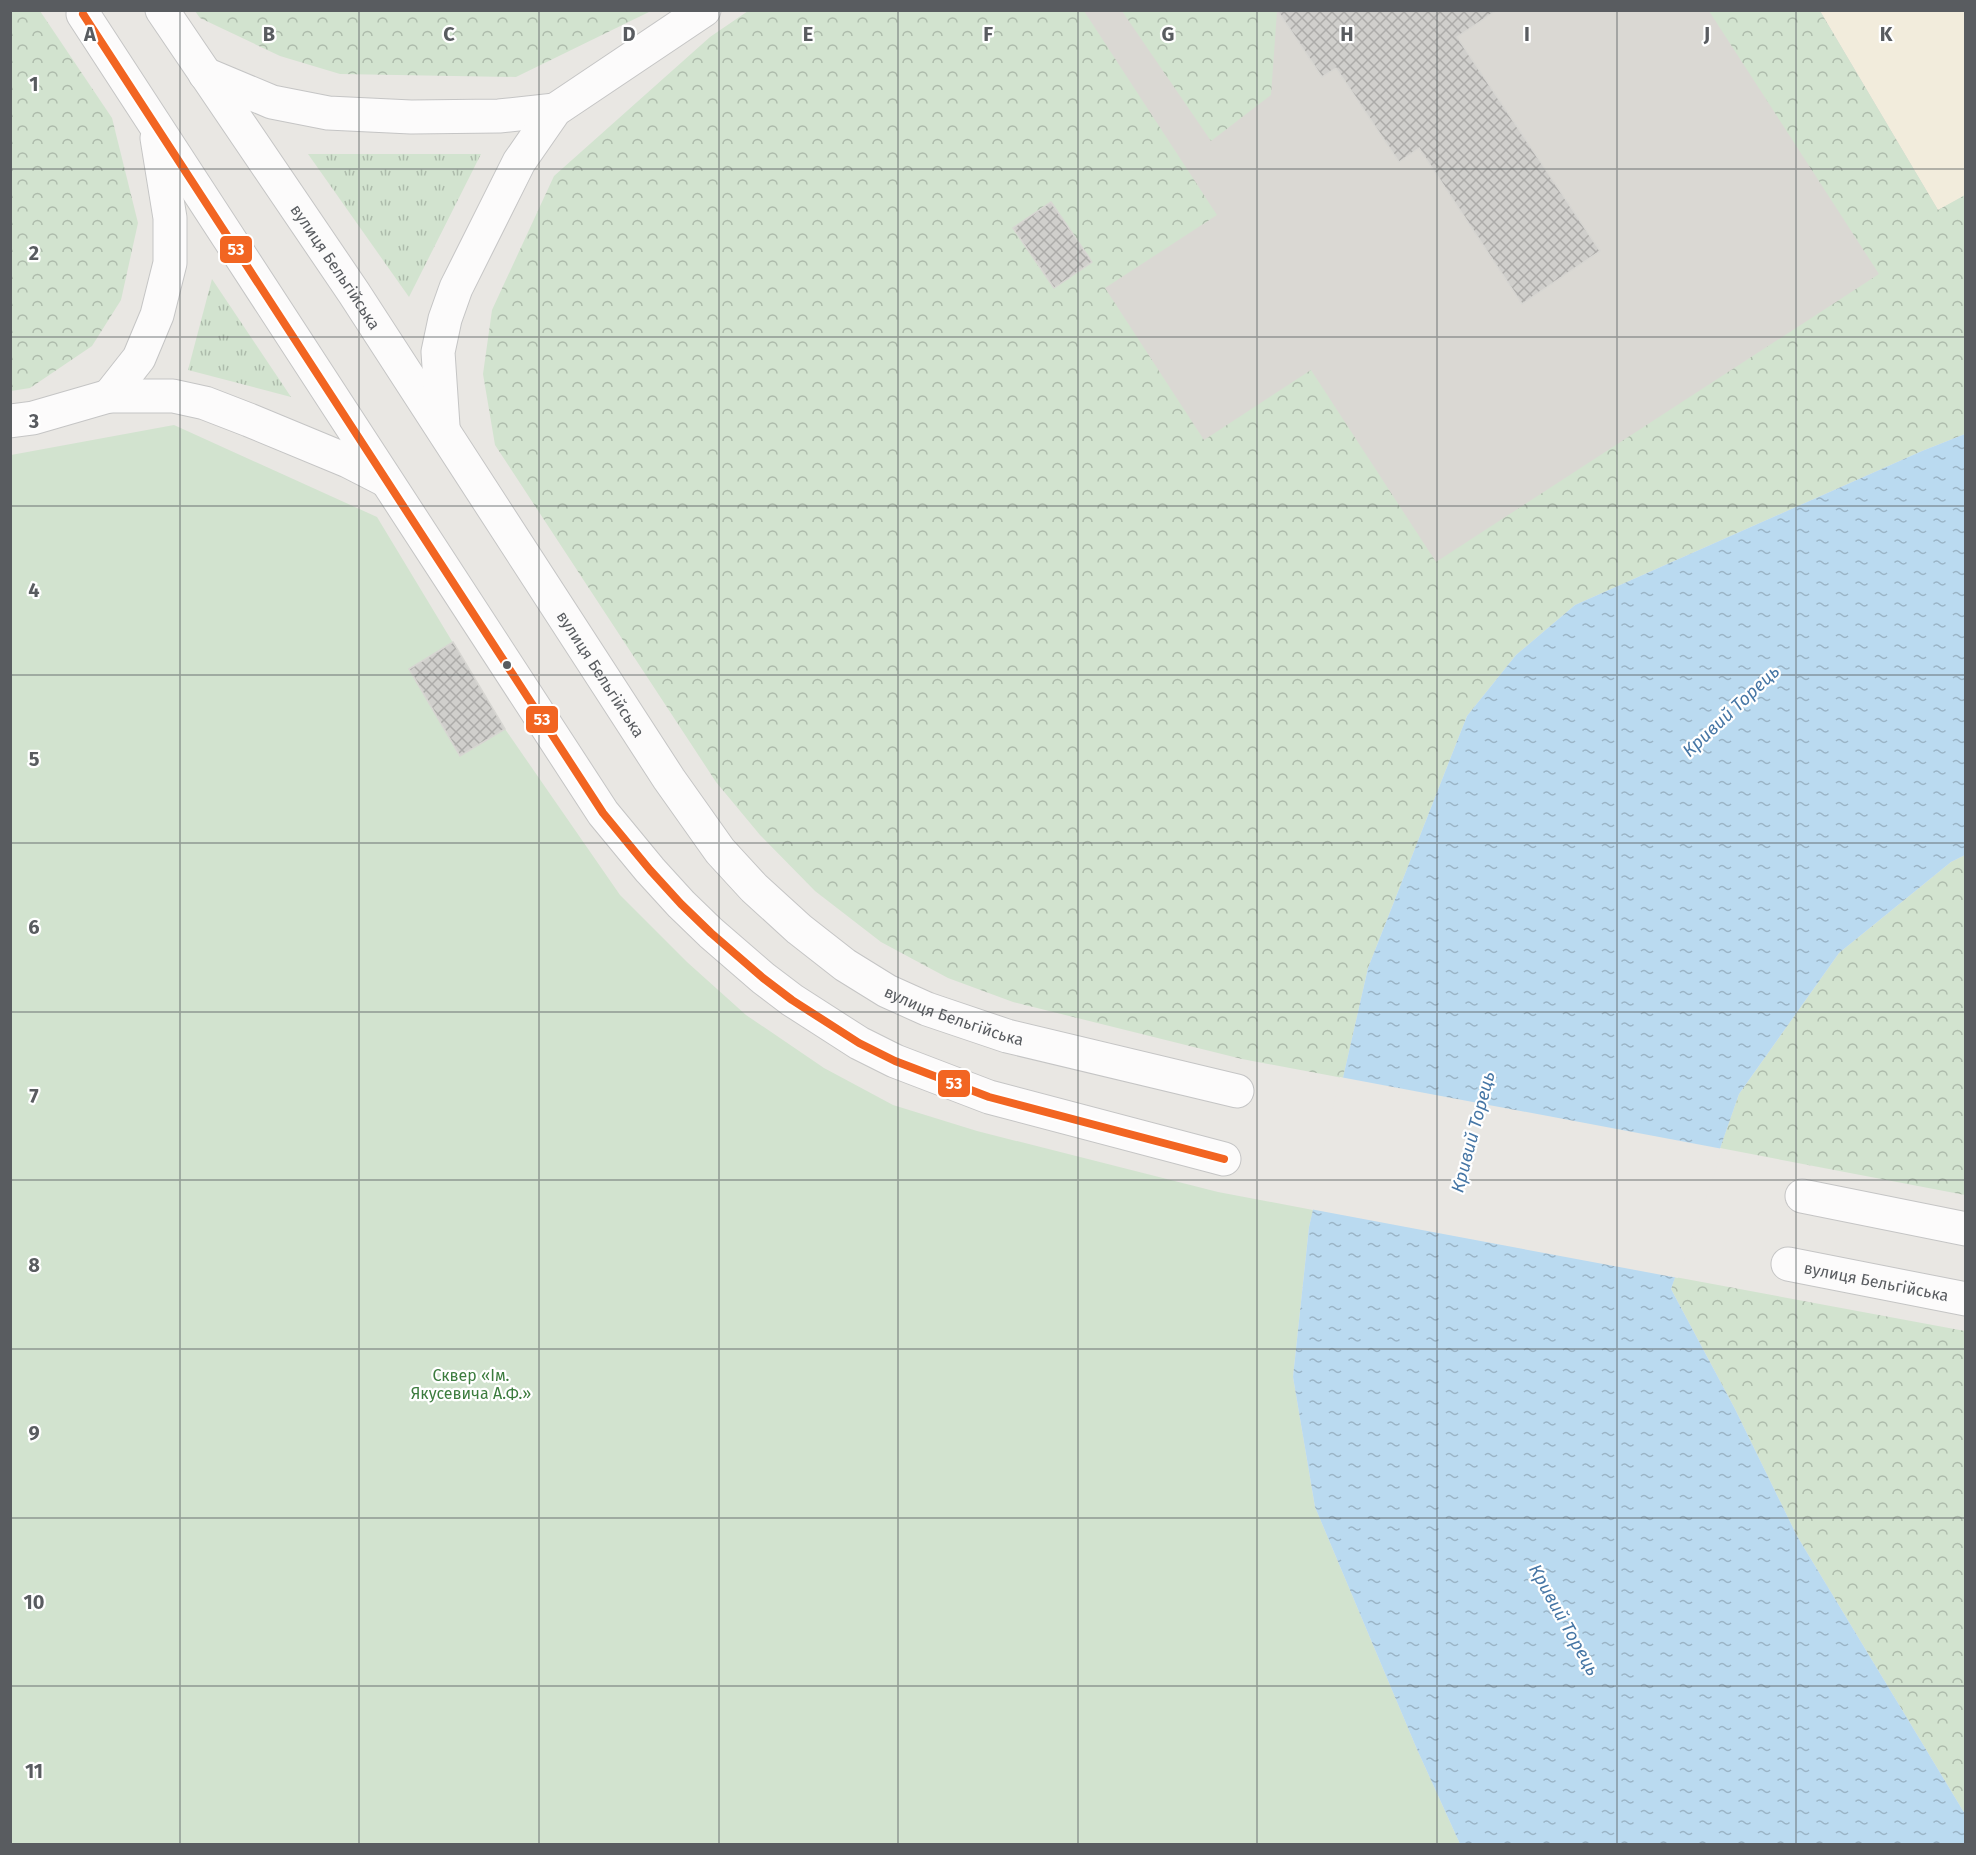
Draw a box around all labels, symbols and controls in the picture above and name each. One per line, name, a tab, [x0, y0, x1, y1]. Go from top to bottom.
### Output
text: A	[83, 22, 97, 46]
text: B	[263, 22, 275, 46]
text: C	[443, 22, 455, 46]
text: D	[622, 22, 636, 46]
text: E	[803, 22, 813, 46]
text: F	[983, 22, 993, 46]
text: G	[1162, 22, 1174, 46]
text: H	[1340, 22, 1354, 46]
text: I	[1524, 22, 1530, 46]
text: J	[1703, 22, 1710, 46]
text: K	[1880, 22, 1893, 46]
text: 1	[29, 72, 39, 96]
street label: вулиця Бельгійська	[287, 200, 385, 333]
line badge: 53	[219, 235, 253, 264]
text: 53	[228, 240, 244, 259]
text: 2	[29, 241, 39, 265]
text: 3	[28, 409, 39, 433]
text: 4	[28, 578, 40, 602]
street label: вулиця Бельгійська	[553, 607, 649, 741]
unlabelled marker	[501, 659, 513, 671]
water label: Кривий Торець	[1678, 660, 1784, 762]
line badge: 53	[525, 705, 559, 734]
text: 53	[534, 710, 550, 729]
text: 5	[29, 747, 40, 771]
text: 6	[28, 915, 40, 939]
street label: вулиця Бельгійська	[882, 982, 1026, 1049]
line badge: 53	[937, 1069, 971, 1098]
water label: Кривий Торець	[1446, 1069, 1500, 1195]
text: 53	[946, 1074, 962, 1093]
text: 7	[29, 1084, 39, 1108]
text: 8	[28, 1253, 40, 1277]
street label: вулиця Бельгійська	[1802, 1258, 1950, 1305]
park label: Сквер «Ім. Якусевича А.Ф.»	[411, 1366, 531, 1403]
text: 9	[28, 1421, 40, 1445]
water label: Кривий Торець	[1524, 1560, 1604, 1680]
text: 10	[24, 1590, 44, 1614]
text: 11	[25, 1759, 43, 1783]

